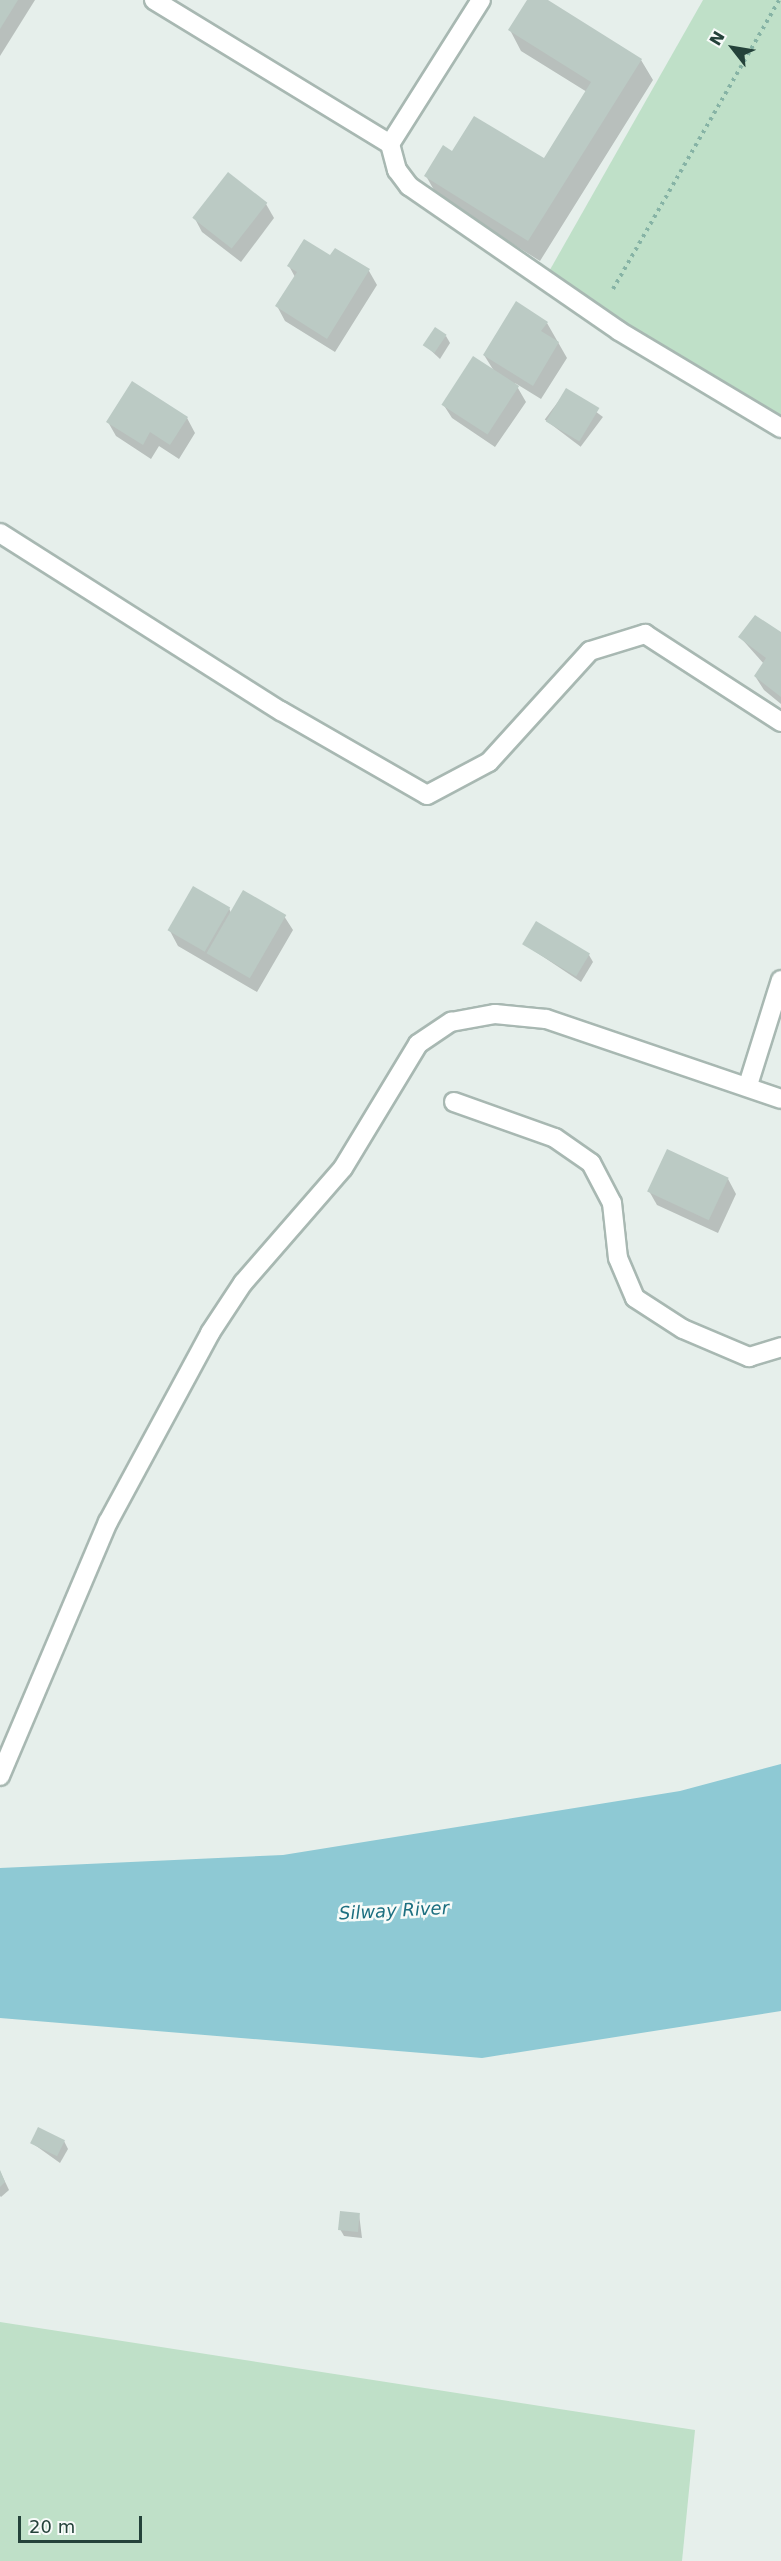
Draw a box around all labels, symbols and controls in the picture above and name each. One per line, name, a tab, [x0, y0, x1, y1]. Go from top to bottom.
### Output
north arrow	[703, 18, 763, 78]
text: N	[706, 28, 729, 49]
water label: Silway River	[338, 1897, 450, 1925]
scale bar	[21, 2504, 146, 2542]
text: 20 m	[29, 2516, 75, 2537]

